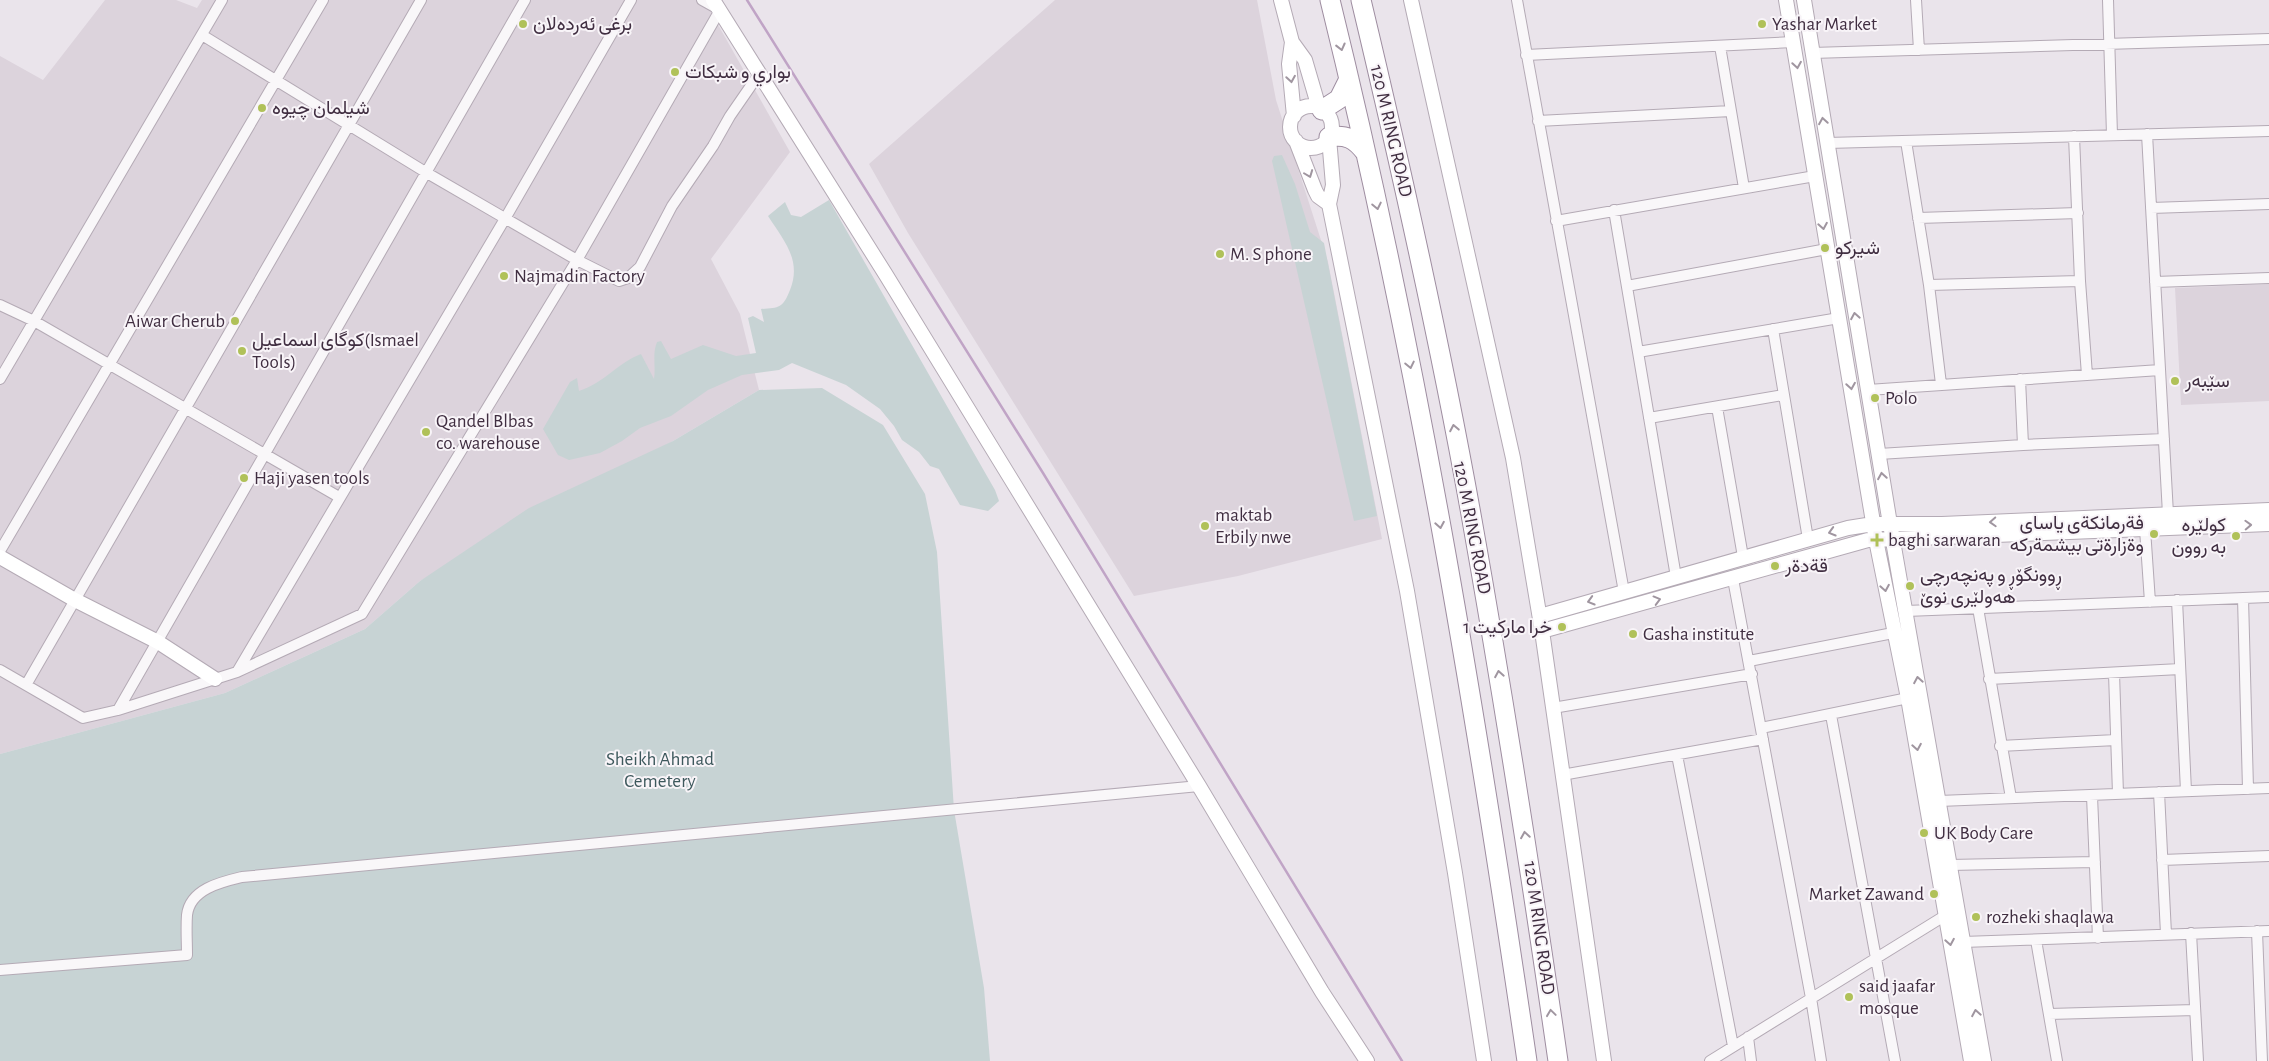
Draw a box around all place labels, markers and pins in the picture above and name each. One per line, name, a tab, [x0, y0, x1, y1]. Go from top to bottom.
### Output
place label: برغی ئەردەلان	[533, 15, 632, 35]
place label: Yashar Market	[1772, 15, 1877, 34]
marker: برغی ئەردەلان	[517, 18, 529, 30]
marker: Yashar Market	[1756, 18, 1768, 30]
place label: بواري و شبكات	[685, 63, 791, 87]
marker: بواري و شبكات	[669, 66, 681, 78]
place label: شيلمان چیوه	[272, 99, 370, 121]
marker: شيلمان چیوه	[256, 102, 268, 114]
place label: شيركو	[1835, 239, 1880, 259]
marker: شيركو	[1819, 242, 1831, 254]
place label: M. S phone	[1230, 245, 1312, 264]
marker: M. S phone	[1214, 248, 1226, 260]
place label: Najmadin Factory	[514, 267, 645, 286]
marker: Najmadin Factory	[498, 270, 510, 282]
place label: Aiwar Cherub	[125, 312, 225, 331]
marker: Aiwar Cherub	[229, 315, 241, 327]
place label: كوگای اسماعیل(Ismael Tools)	[252, 330, 419, 372]
marker: كوگای اسماعیل(Ismael Tools)	[236, 345, 248, 357]
place label: سێبەر	[2184, 372, 2230, 392]
marker: سێبەر	[2169, 375, 2181, 387]
place label: Polo	[1885, 389, 1917, 408]
marker: Polo	[1869, 392, 1881, 404]
place label: Qandel Blbas co. warehouse	[436, 412, 540, 453]
marker: Qandel Blbas co. warehouse	[420, 426, 432, 438]
place label: Haji yasen tools	[254, 469, 370, 488]
marker: Haji yasen tools	[238, 472, 250, 484]
place label: maktab Erbily nwe	[1215, 506, 1291, 547]
place label: فةرمانكةى ياساى وةزارةتى بيشمةركه	[2010, 514, 2144, 556]
place label: کولێرە بە روون	[2171, 516, 2226, 558]
marker: maktab Erbily nwe	[1199, 520, 1211, 532]
marker: فةرمانكةى ياساى وةزارةتى بيشمةركه	[2148, 528, 2160, 540]
marker: کولێرە بە روون	[2230, 530, 2242, 542]
place label: baghi sarwaran	[1888, 531, 2001, 550]
marker: baghi sarwaran	[1870, 533, 1884, 547]
place label: قةدةر	[1784, 557, 1828, 577]
marker: قةدةر	[1769, 560, 1781, 572]
place label: ڕوونگۆڕ و پەنچەرچی هەولێری نوێ	[1920, 565, 2062, 608]
marker: ڕوونگۆڕ و پەنچەرچی هەولێری نوێ	[1904, 580, 1916, 592]
place label: خرا ماركيت 1	[1463, 618, 1552, 638]
marker: خرا ماركيت 1	[1556, 621, 1568, 633]
place label: Gasha institute	[1643, 625, 1754, 644]
marker: Gasha institute	[1627, 628, 1639, 640]
place label: UK Body Care	[1934, 824, 2033, 843]
marker: UK Body Care	[1918, 827, 1930, 839]
place label: Market Zawand	[1809, 885, 1924, 904]
marker: Market Zawand	[1928, 888, 1940, 900]
place label: rozheki shaqlawa	[1986, 908, 2114, 927]
marker: rozheki shaqlawa	[1970, 911, 1982, 923]
place label: said jaafar mosque	[1859, 977, 1935, 1018]
marker: said jaafar mosque	[1843, 991, 1855, 1003]

